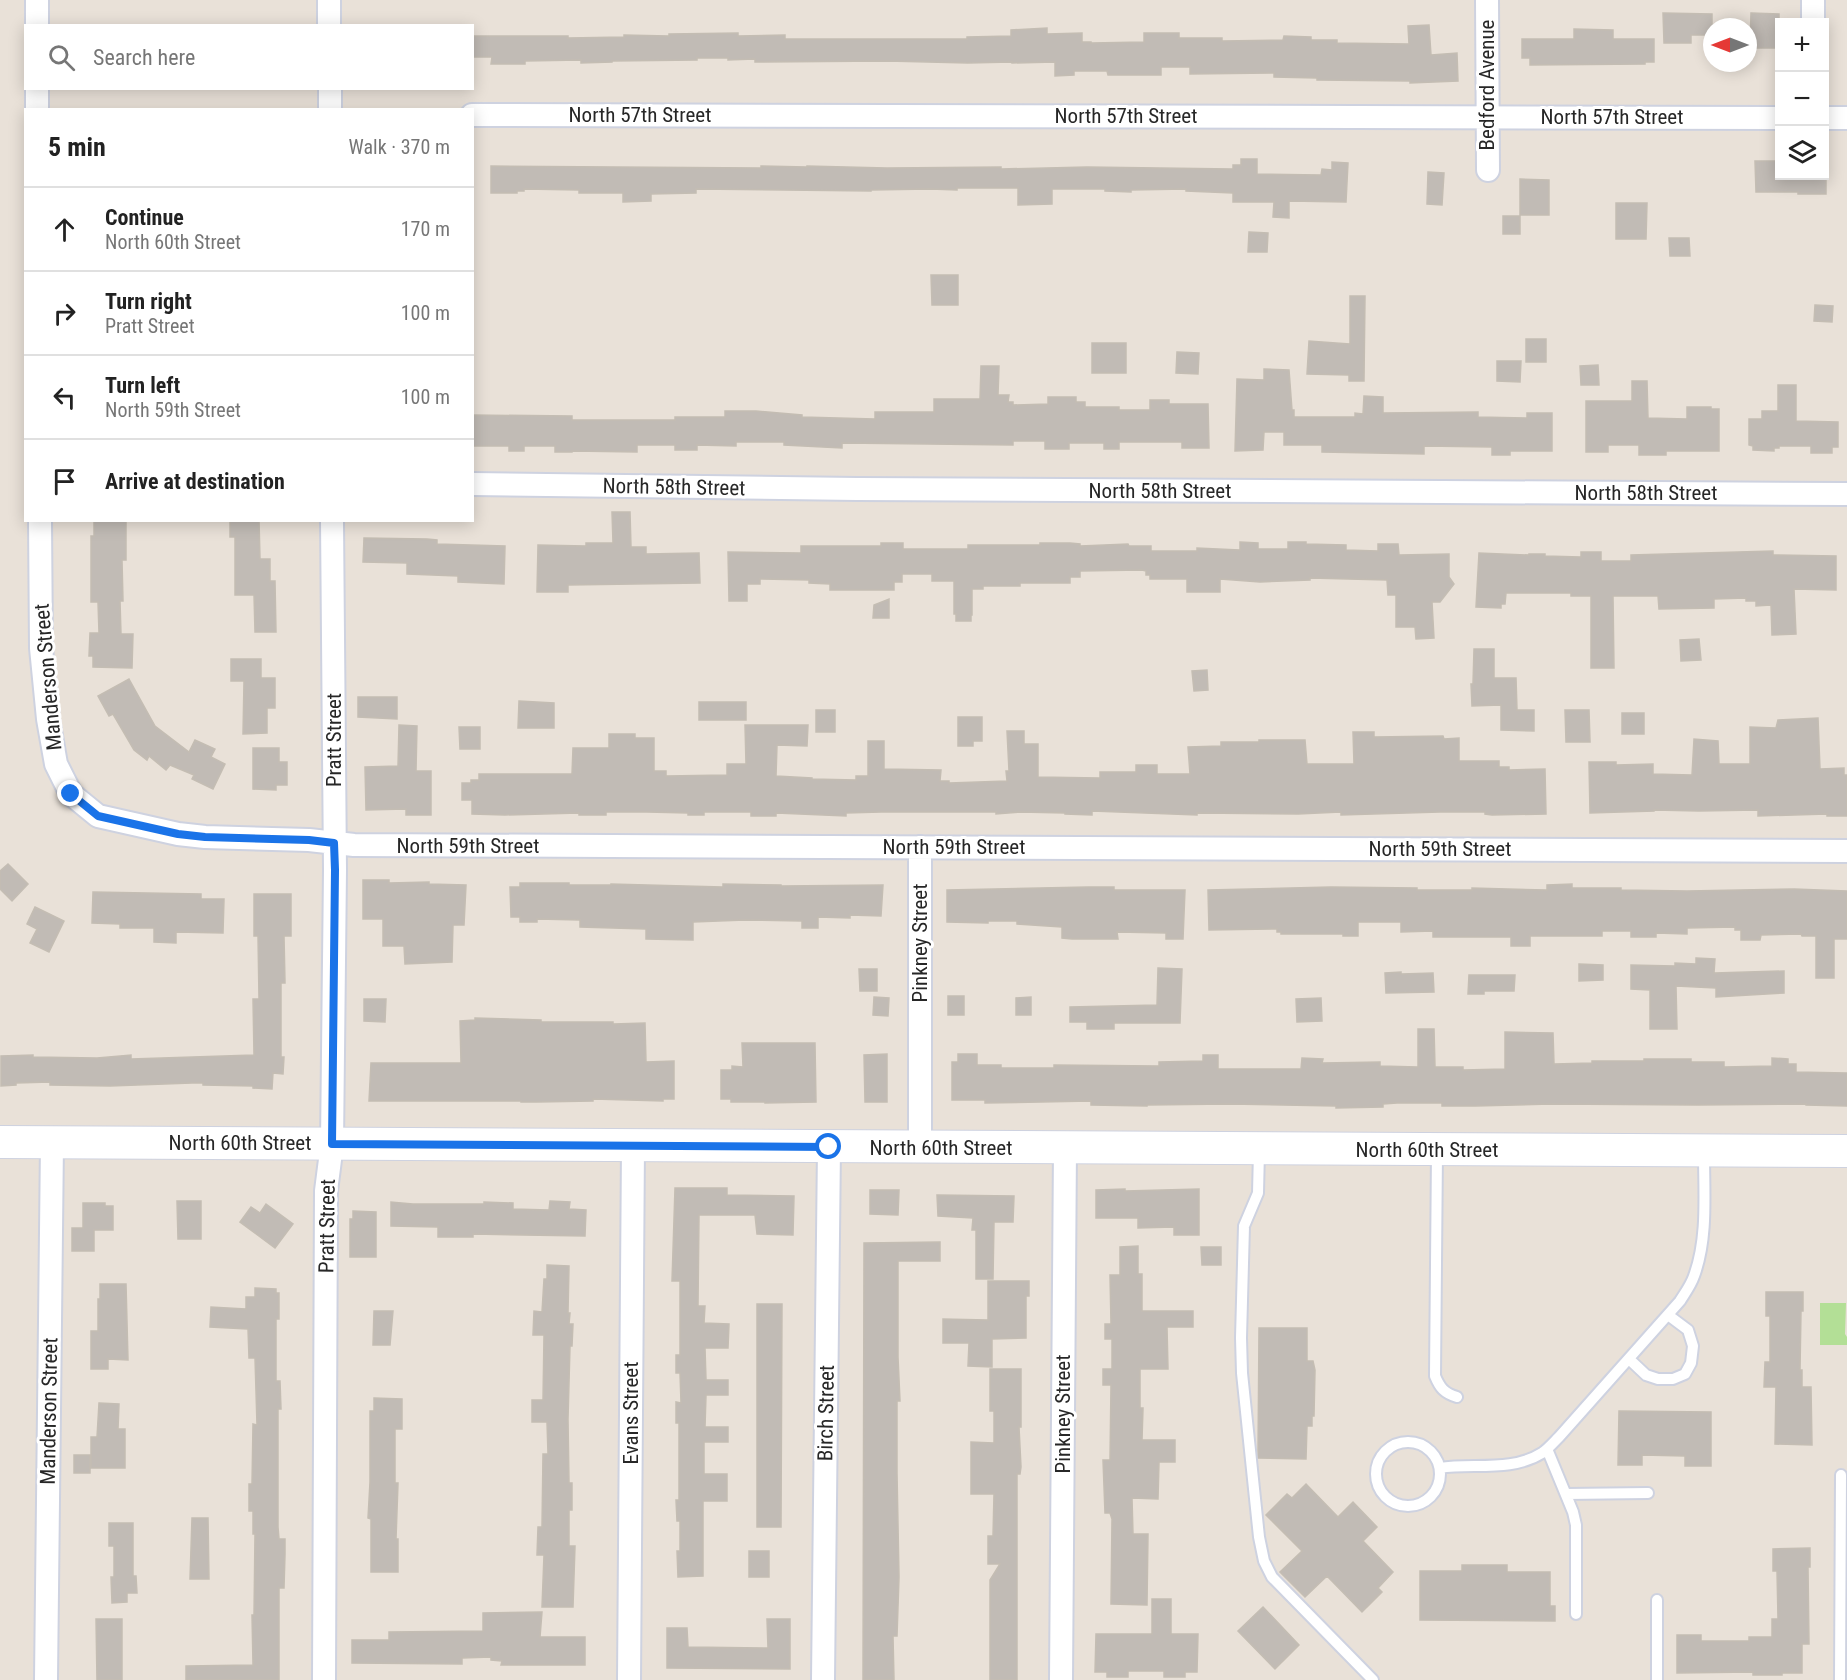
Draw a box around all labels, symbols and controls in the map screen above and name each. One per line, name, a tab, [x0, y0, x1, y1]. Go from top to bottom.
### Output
north arrow	[1703, 18, 1757, 72]
map controls	[1775, 18, 1829, 180]
button: +	[1775, 18, 1829, 72]
street label: Bedford Avenue	[1475, 19, 1499, 150]
search box	[24, 24, 474, 90]
icon: search	[45, 41, 78, 74]
text: Search here	[93, 45, 195, 70]
button: −	[1775, 72, 1829, 126]
street label: North 57th Street	[569, 103, 711, 127]
street label: North 57th Street	[1055, 104, 1197, 128]
street label: North 57th Street	[1541, 105, 1683, 129]
button: layers	[1775, 126, 1829, 180]
text: 5 min	[48, 132, 106, 162]
text: Walk · 370 m	[349, 135, 450, 159]
text: Continue	[105, 205, 184, 230]
icon: ahead	[48, 213, 81, 246]
text: 170 m	[401, 217, 450, 241]
text: North 60th Street	[105, 230, 241, 254]
text: Turn right	[105, 289, 192, 314]
icon: right	[48, 297, 81, 330]
text: 100 m	[401, 301, 450, 325]
text: Pratt Street	[105, 314, 195, 338]
text: Turn left	[105, 373, 180, 398]
icon: left	[48, 381, 81, 414]
text: 100 m	[401, 385, 450, 409]
text: North 59th Street	[105, 398, 241, 422]
icon: arrive	[48, 465, 81, 498]
text: Arrive at destination	[105, 469, 285, 494]
street label: North 58th Street	[602, 474, 746, 500]
street label: North 58th Street	[1089, 479, 1231, 503]
street label: North 58th Street	[1575, 481, 1717, 505]
street label: Manderson Street	[30, 603, 66, 751]
street label: Pratt Street	[322, 693, 346, 787]
route end	[57, 780, 83, 806]
street label: North 59th Street	[397, 834, 539, 858]
street label: North 59th Street	[883, 835, 1025, 859]
street label: North 59th Street	[1369, 837, 1511, 861]
street label: Pinkney Street	[908, 884, 932, 1002]
street label: North 60th Street	[169, 1131, 311, 1155]
route start	[815, 1133, 841, 1159]
street label: North 60th Street	[870, 1136, 1012, 1160]
street label: North 60th Street	[1356, 1138, 1498, 1162]
street label: Pratt Street	[314, 1179, 340, 1273]
street label: Manderson Street	[36, 1337, 62, 1485]
street label: Pinkney Street	[1051, 1355, 1075, 1473]
street label: Evans Street	[619, 1362, 643, 1464]
street label: Birch Street	[813, 1365, 839, 1461]

